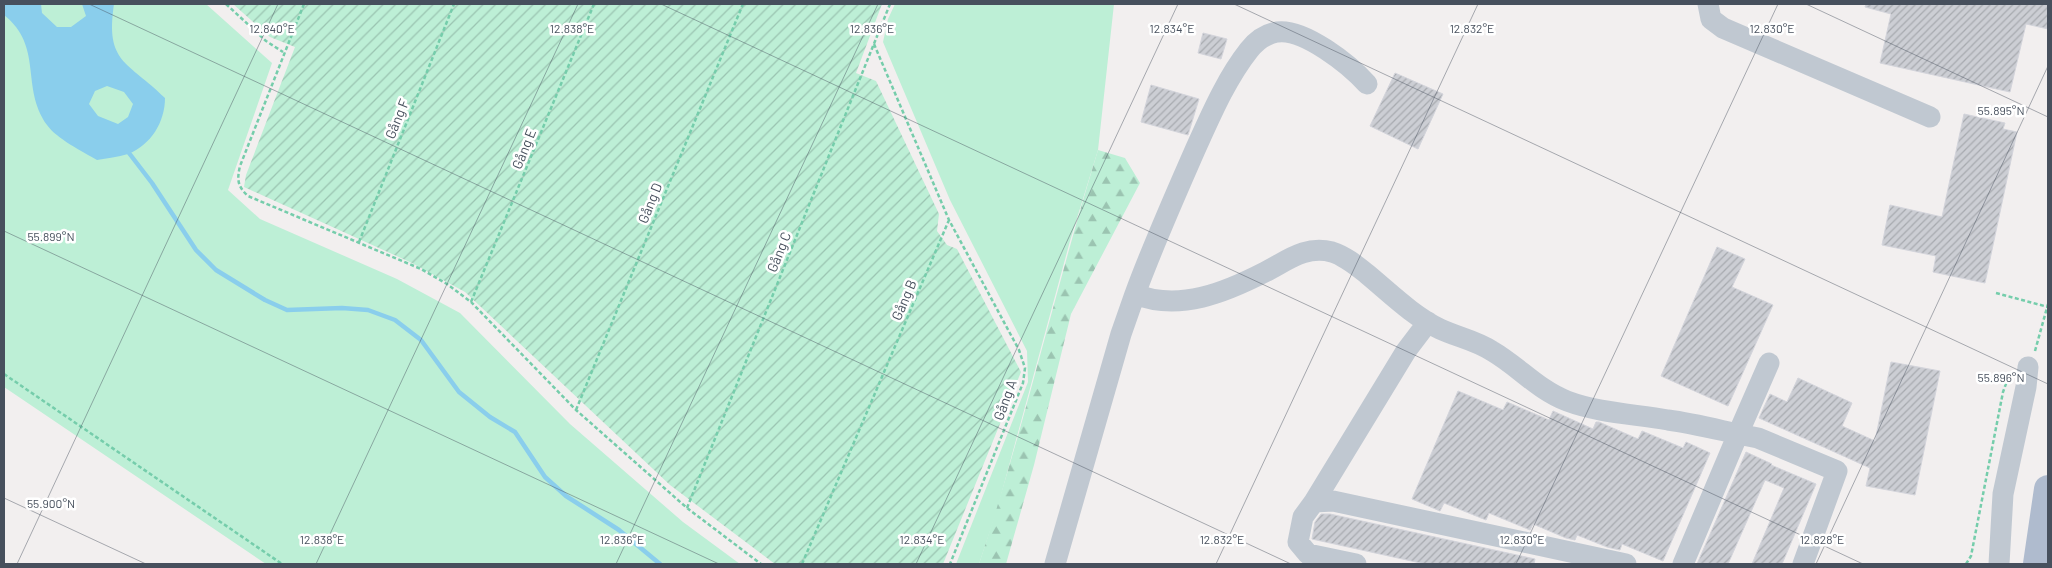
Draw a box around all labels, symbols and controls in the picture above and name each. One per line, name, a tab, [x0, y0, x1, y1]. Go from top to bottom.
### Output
text: 12.840°E	[249, 21, 295, 35]
text: 12.838°E	[550, 21, 594, 35]
text: 12.836°E	[850, 21, 894, 35]
text: 12.834°E	[1150, 21, 1194, 35]
text: 12.832°E	[1450, 21, 1494, 35]
text: 12.830°E	[1749, 21, 1795, 35]
street label: Gång F	[381, 96, 412, 141]
text: 55.895°N	[1977, 103, 2025, 117]
street label: Gång E	[508, 126, 539, 171]
street label: Gång D	[634, 180, 665, 226]
text: 55.899°N	[27, 229, 75, 243]
street label: Gång C	[763, 229, 794, 274]
street label: Gång B	[887, 277, 920, 323]
text: 55.896°N	[1977, 370, 2025, 384]
street label: Gång A	[989, 377, 1020, 422]
text: 55.900°N	[27, 496, 75, 510]
text: 12.838°E	[300, 532, 344, 546]
text: 12.836°E	[600, 532, 644, 546]
text: 12.834°E	[900, 532, 944, 546]
text: 12.832°E	[1200, 532, 1244, 546]
text: 12.830°E	[1499, 532, 1545, 546]
text: 12.828°E	[1800, 532, 1844, 546]

